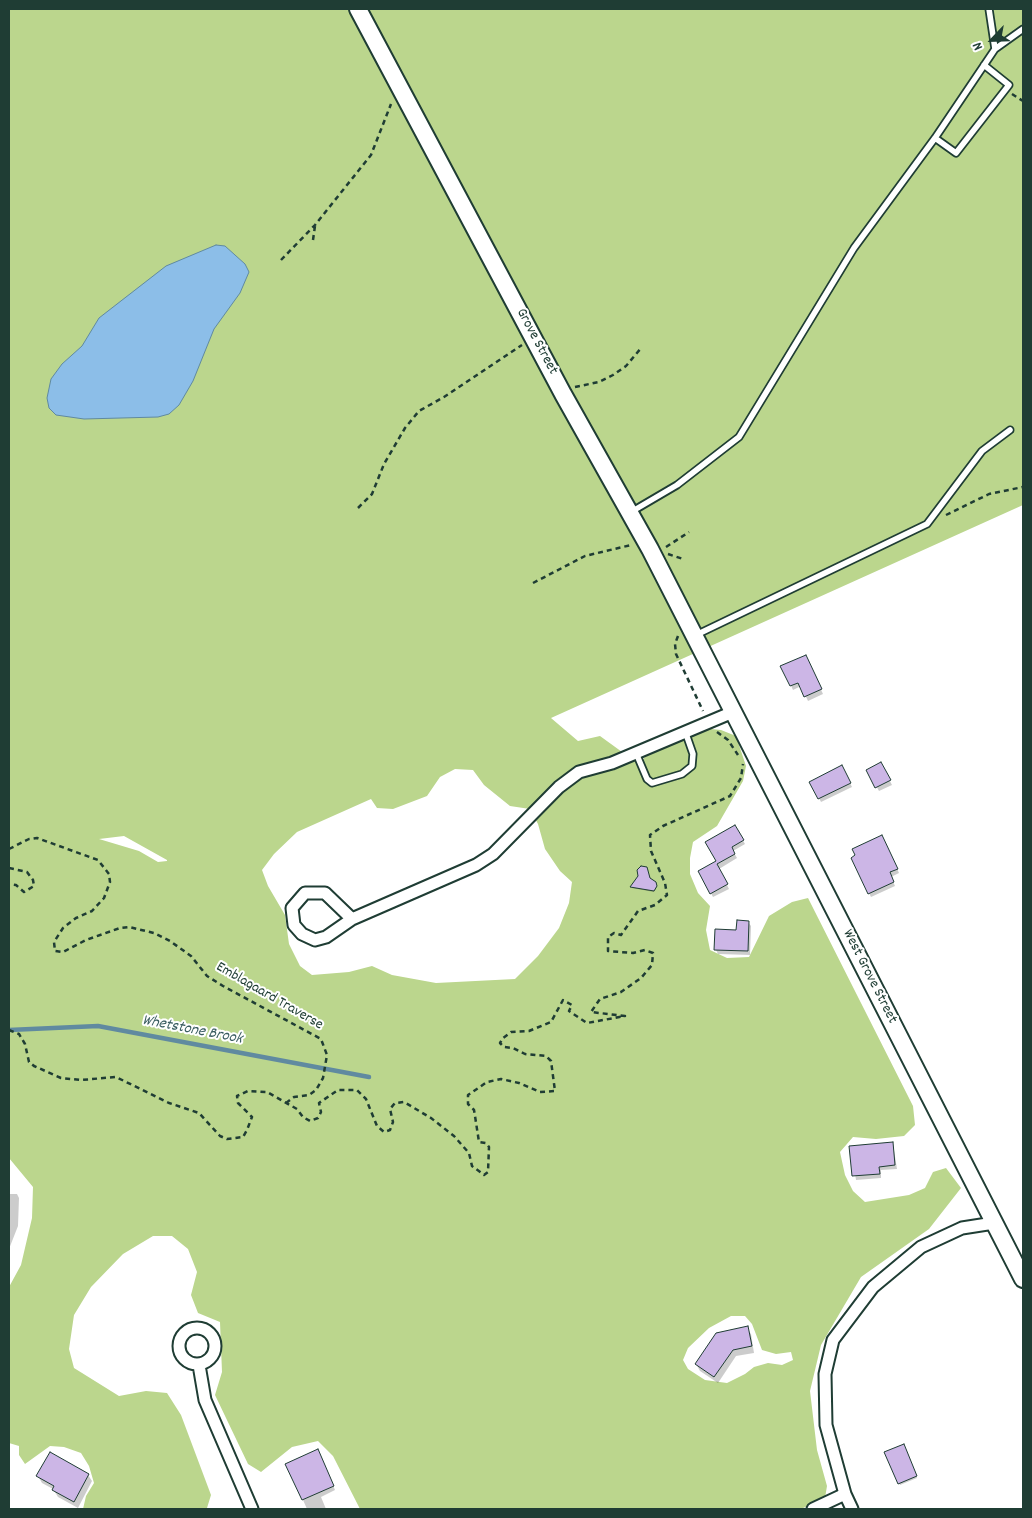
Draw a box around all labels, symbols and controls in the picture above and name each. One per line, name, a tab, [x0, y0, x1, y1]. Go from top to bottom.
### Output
north arrow	[967, 15, 1017, 65]
text: N	[968, 39, 989, 53]
street label: Grove Street	[511, 306, 561, 378]
street label: West Grove Street	[838, 927, 900, 1027]
street label: Emblagaard Traverse	[212, 959, 326, 1035]
water label: Whetstone Brook	[140, 1012, 244, 1050]

